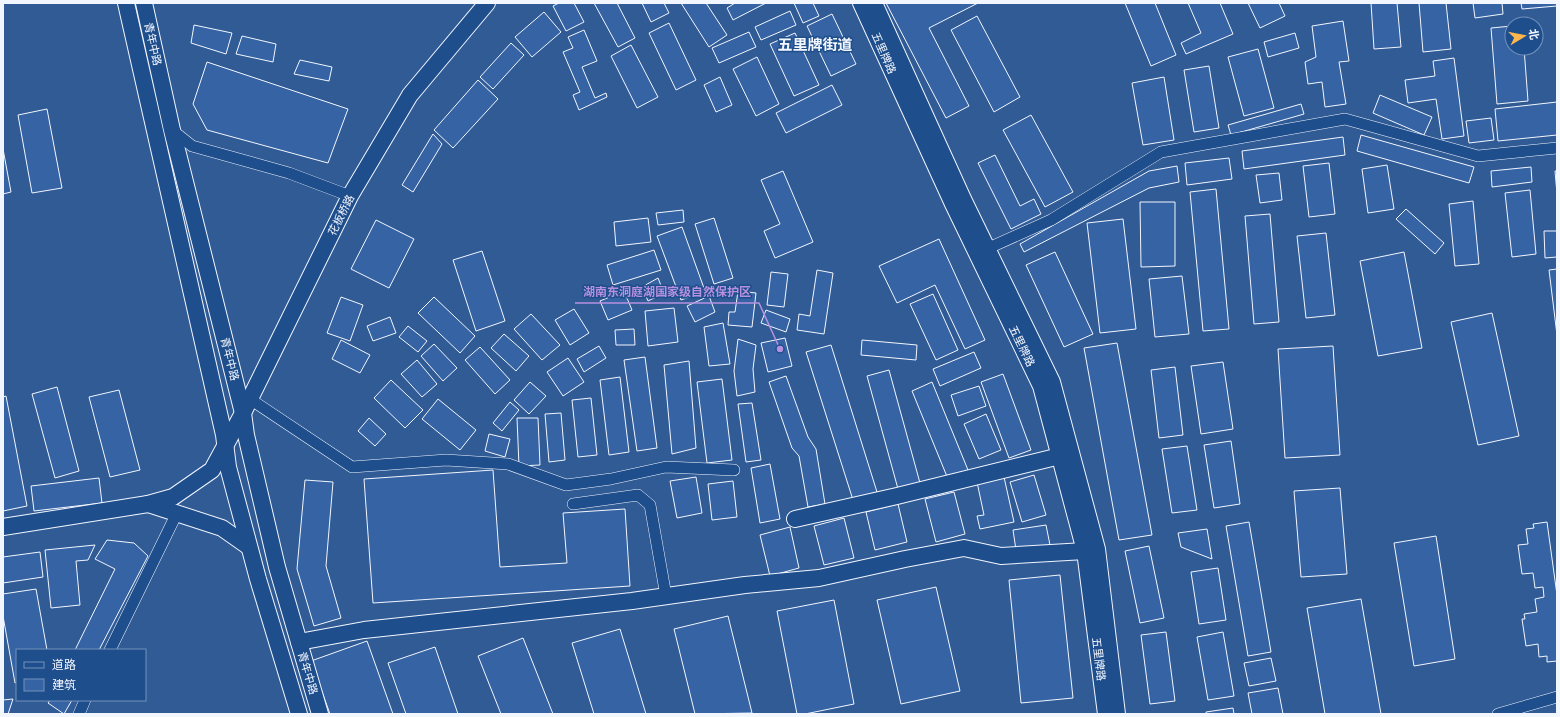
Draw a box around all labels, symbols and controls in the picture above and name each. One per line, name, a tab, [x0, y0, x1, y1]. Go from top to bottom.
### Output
north arrow	[1504, 16, 1544, 56]
street label: 青年中路	[141, 21, 165, 67]
text: 北	[1526, 28, 1542, 41]
street label: 五里牌路	[869, 30, 899, 76]
district label: 五里牌街道	[777, 35, 853, 54]
street label: 花板桥路	[325, 192, 357, 238]
callout: 湖南东洞庭湖国家级自然保护区	[575, 279, 759, 303]
text: 湖南东洞庭湖国家级自然保护区	[583, 284, 751, 299]
street label: 五里牌路	[1006, 323, 1038, 369]
street label: 青年中路	[218, 336, 242, 382]
street label: 五里牌路	[1089, 636, 1109, 682]
legend	[16, 649, 146, 701]
street label: 青年中路	[295, 650, 321, 696]
text: 道路	[52, 657, 76, 672]
text: 建筑	[52, 677, 76, 692]

